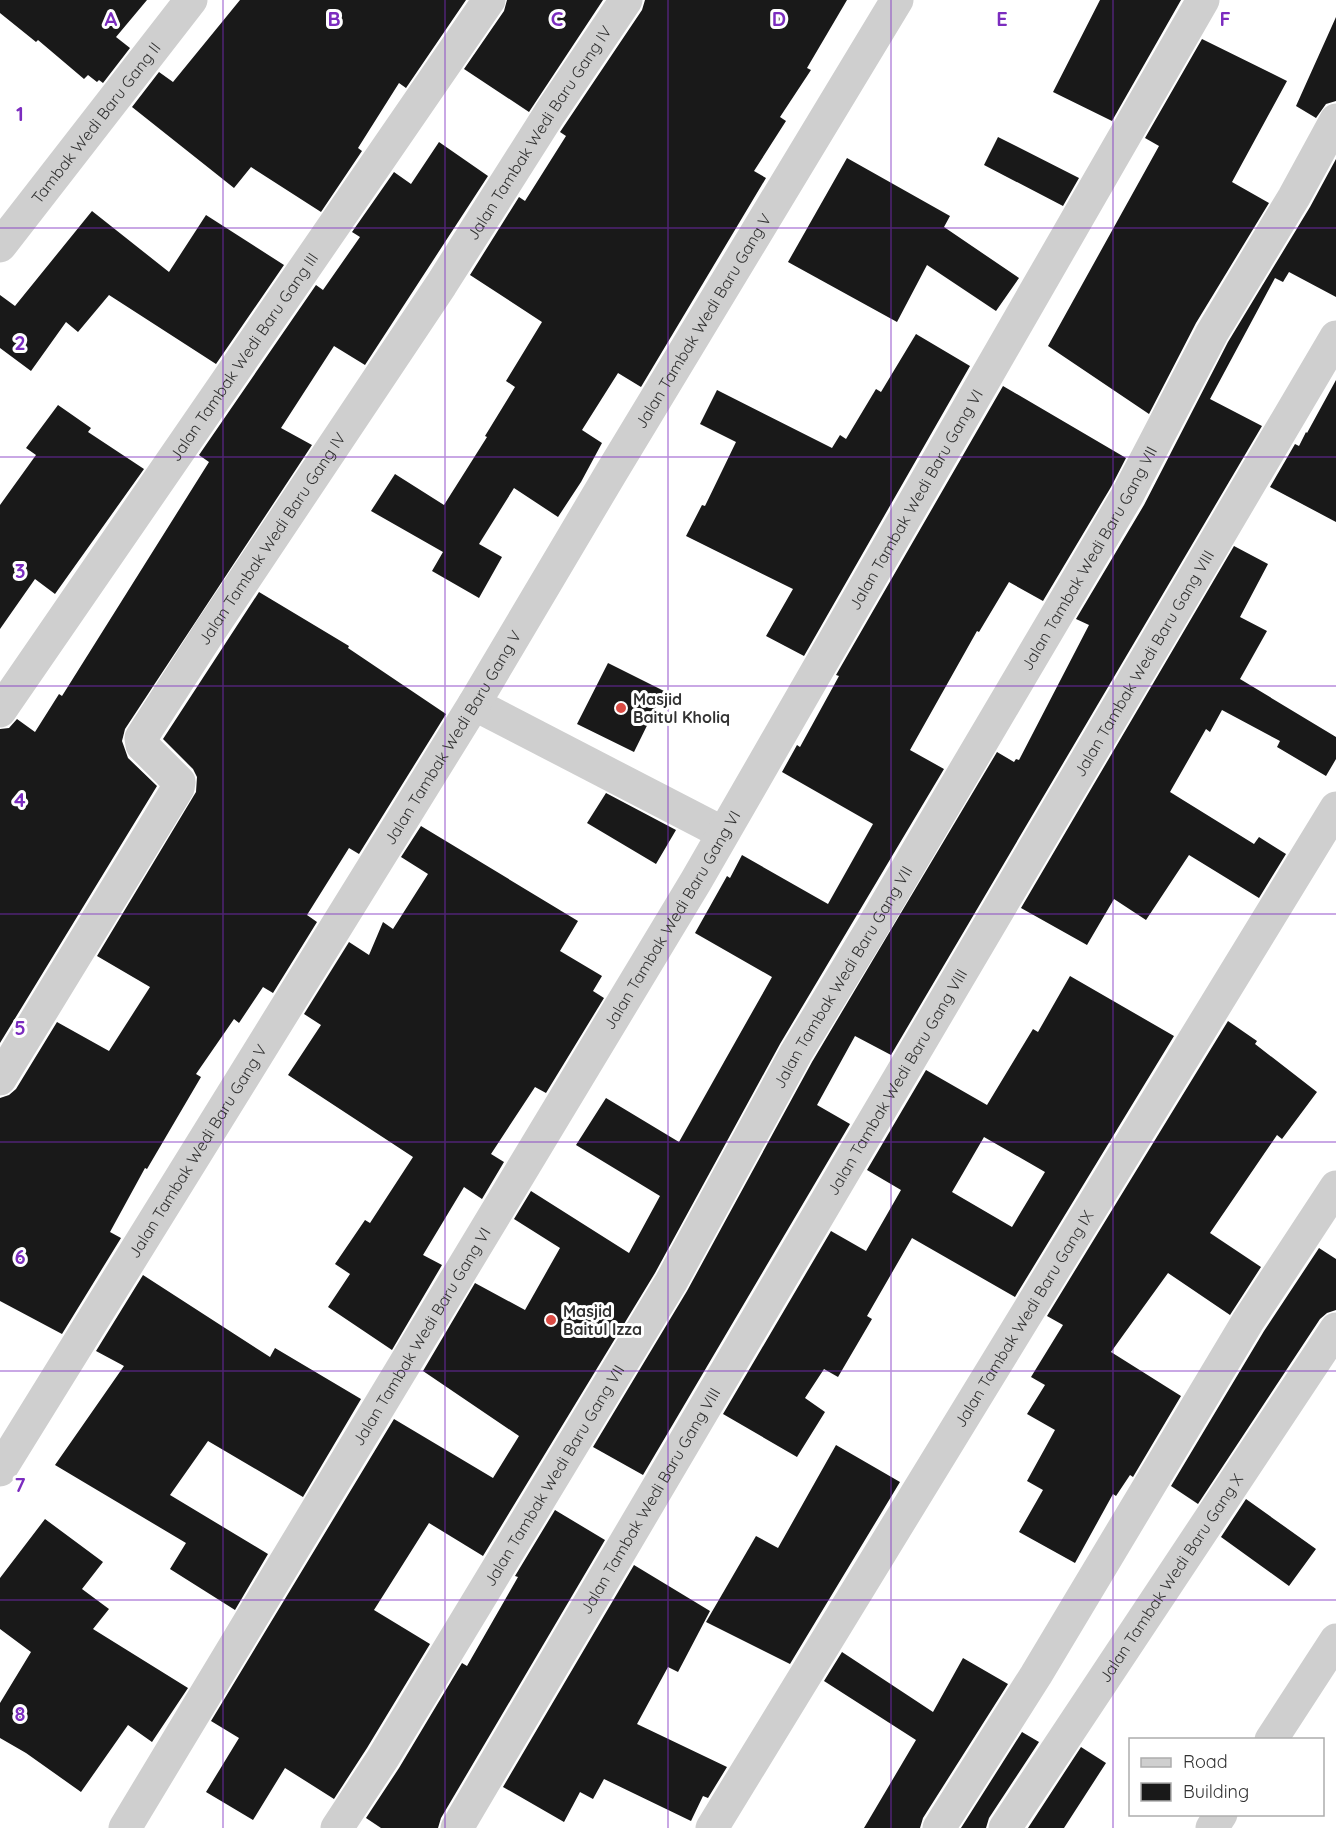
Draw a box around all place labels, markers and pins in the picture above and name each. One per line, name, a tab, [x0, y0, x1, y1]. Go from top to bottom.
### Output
place label: Masjid Baitul Kholiq	[633, 689, 730, 727]
marker: Masjid Baitul Kholiq	[614, 701, 628, 715]
place label: Masjid Baitul Izza	[563, 1301, 642, 1339]
marker: Masjid Baitul Izza	[544, 1313, 558, 1327]

